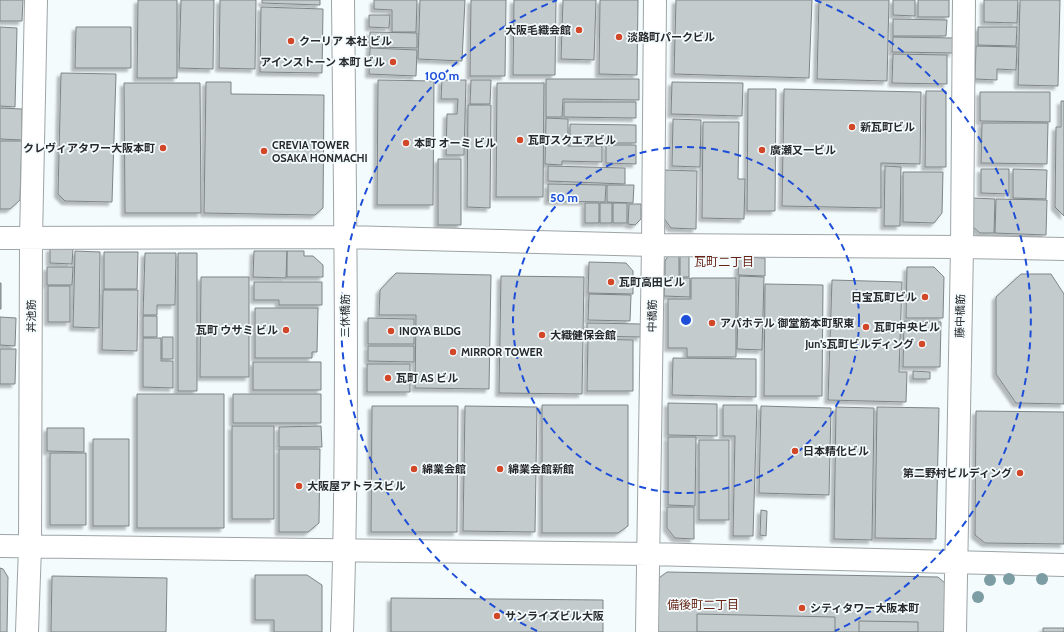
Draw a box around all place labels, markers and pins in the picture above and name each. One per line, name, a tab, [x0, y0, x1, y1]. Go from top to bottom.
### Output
place label: 大阪毛織会館	[505, 23, 571, 37]
marker: 大阪毛織会館	[574, 25, 584, 35]
place label: 淡路町パークビル	[627, 30, 715, 44]
marker: 淡路町パークビル	[614, 32, 624, 42]
place label: クーリア 本社 ビル	[299, 34, 392, 48]
marker: クーリア 本社 ビル	[286, 36, 296, 46]
place label: アインストーン 本町 ビル	[260, 55, 385, 69]
marker: アインストーン 本町 ビル	[388, 57, 398, 67]
place label: 新瓦町ビル	[860, 120, 915, 134]
marker: 新瓦町ビル	[847, 122, 857, 132]
place label: 瓦町スクエアビル	[528, 133, 616, 147]
marker: 瓦町スクエアビル	[515, 135, 525, 145]
place label: 本町 オーミ ビル	[414, 136, 496, 150]
place label: CREVIA TOWER OSAKA HONMACHI	[272, 138, 368, 165]
marker: 本町 オーミ ビル	[401, 138, 411, 148]
place label: クレヴィアタワー大阪本町	[23, 141, 155, 155]
marker: クレヴィアタワー大阪本町	[158, 143, 168, 153]
place label: 廣瀬又一ビル	[770, 143, 836, 157]
marker: 廣瀬又一ビル	[757, 145, 767, 155]
marker: CREVIA TOWER OSAKA HONMACHI	[259, 146, 269, 156]
place label: 瓦町高田ビル	[619, 275, 685, 289]
marker: 瓦町高田ビル	[606, 277, 616, 287]
place label: 日宝瓦町ビル	[851, 290, 917, 304]
marker: 日宝瓦町ビル	[920, 292, 930, 302]
centre of rings	[679, 313, 693, 327]
place label: アパホテル 御堂筋本町駅東	[720, 316, 854, 330]
marker: アパホテル 御堂筋本町駅東	[707, 318, 717, 328]
place label: 瓦町中央ビル	[874, 320, 940, 334]
marker: 瓦町中央ビル	[861, 322, 871, 332]
place label: 瓦町 ウサミ ビル	[196, 323, 278, 337]
place label: INOYA BLDG	[399, 324, 461, 338]
marker: 瓦町 ウサミ ビル	[281, 325, 291, 335]
marker: INOYA BLDG	[386, 326, 396, 336]
place label: 大織健保会館	[550, 328, 616, 342]
marker: 大織健保会館	[537, 330, 547, 340]
place label: Jun’s瓦町ビルディング	[804, 337, 914, 351]
marker: Jun’s瓦町ビルディング	[917, 339, 927, 349]
place label: MIRROR TOWER	[461, 345, 543, 359]
marker: MIRROR TOWER	[448, 347, 458, 357]
place label: 瓦町 AS ビル	[396, 371, 458, 385]
marker: 瓦町 AS ビル	[383, 373, 393, 383]
place label: 日本精化ビル	[803, 444, 869, 458]
marker: 日本精化ビル	[790, 446, 800, 456]
place label: 綿業会館	[422, 462, 466, 476]
place label: 綿業会館新館	[508, 462, 574, 476]
marker: 綿業会館	[409, 464, 419, 474]
marker: 綿業会館新館	[495, 464, 505, 474]
place label: 第二野村ビルディング	[903, 466, 1012, 480]
marker: 第二野村ビルディング	[1015, 468, 1025, 478]
place label: 大阪屋アトラスビル	[307, 479, 406, 493]
marker: 大阪屋アトラスビル	[294, 481, 304, 491]
place label: シティタワー大阪本町	[810, 601, 919, 615]
marker: シティタワー大阪本町	[797, 603, 807, 613]
place label: サンライズビル大阪	[505, 609, 604, 623]
marker: サンライズビル大阪	[492, 611, 502, 621]

